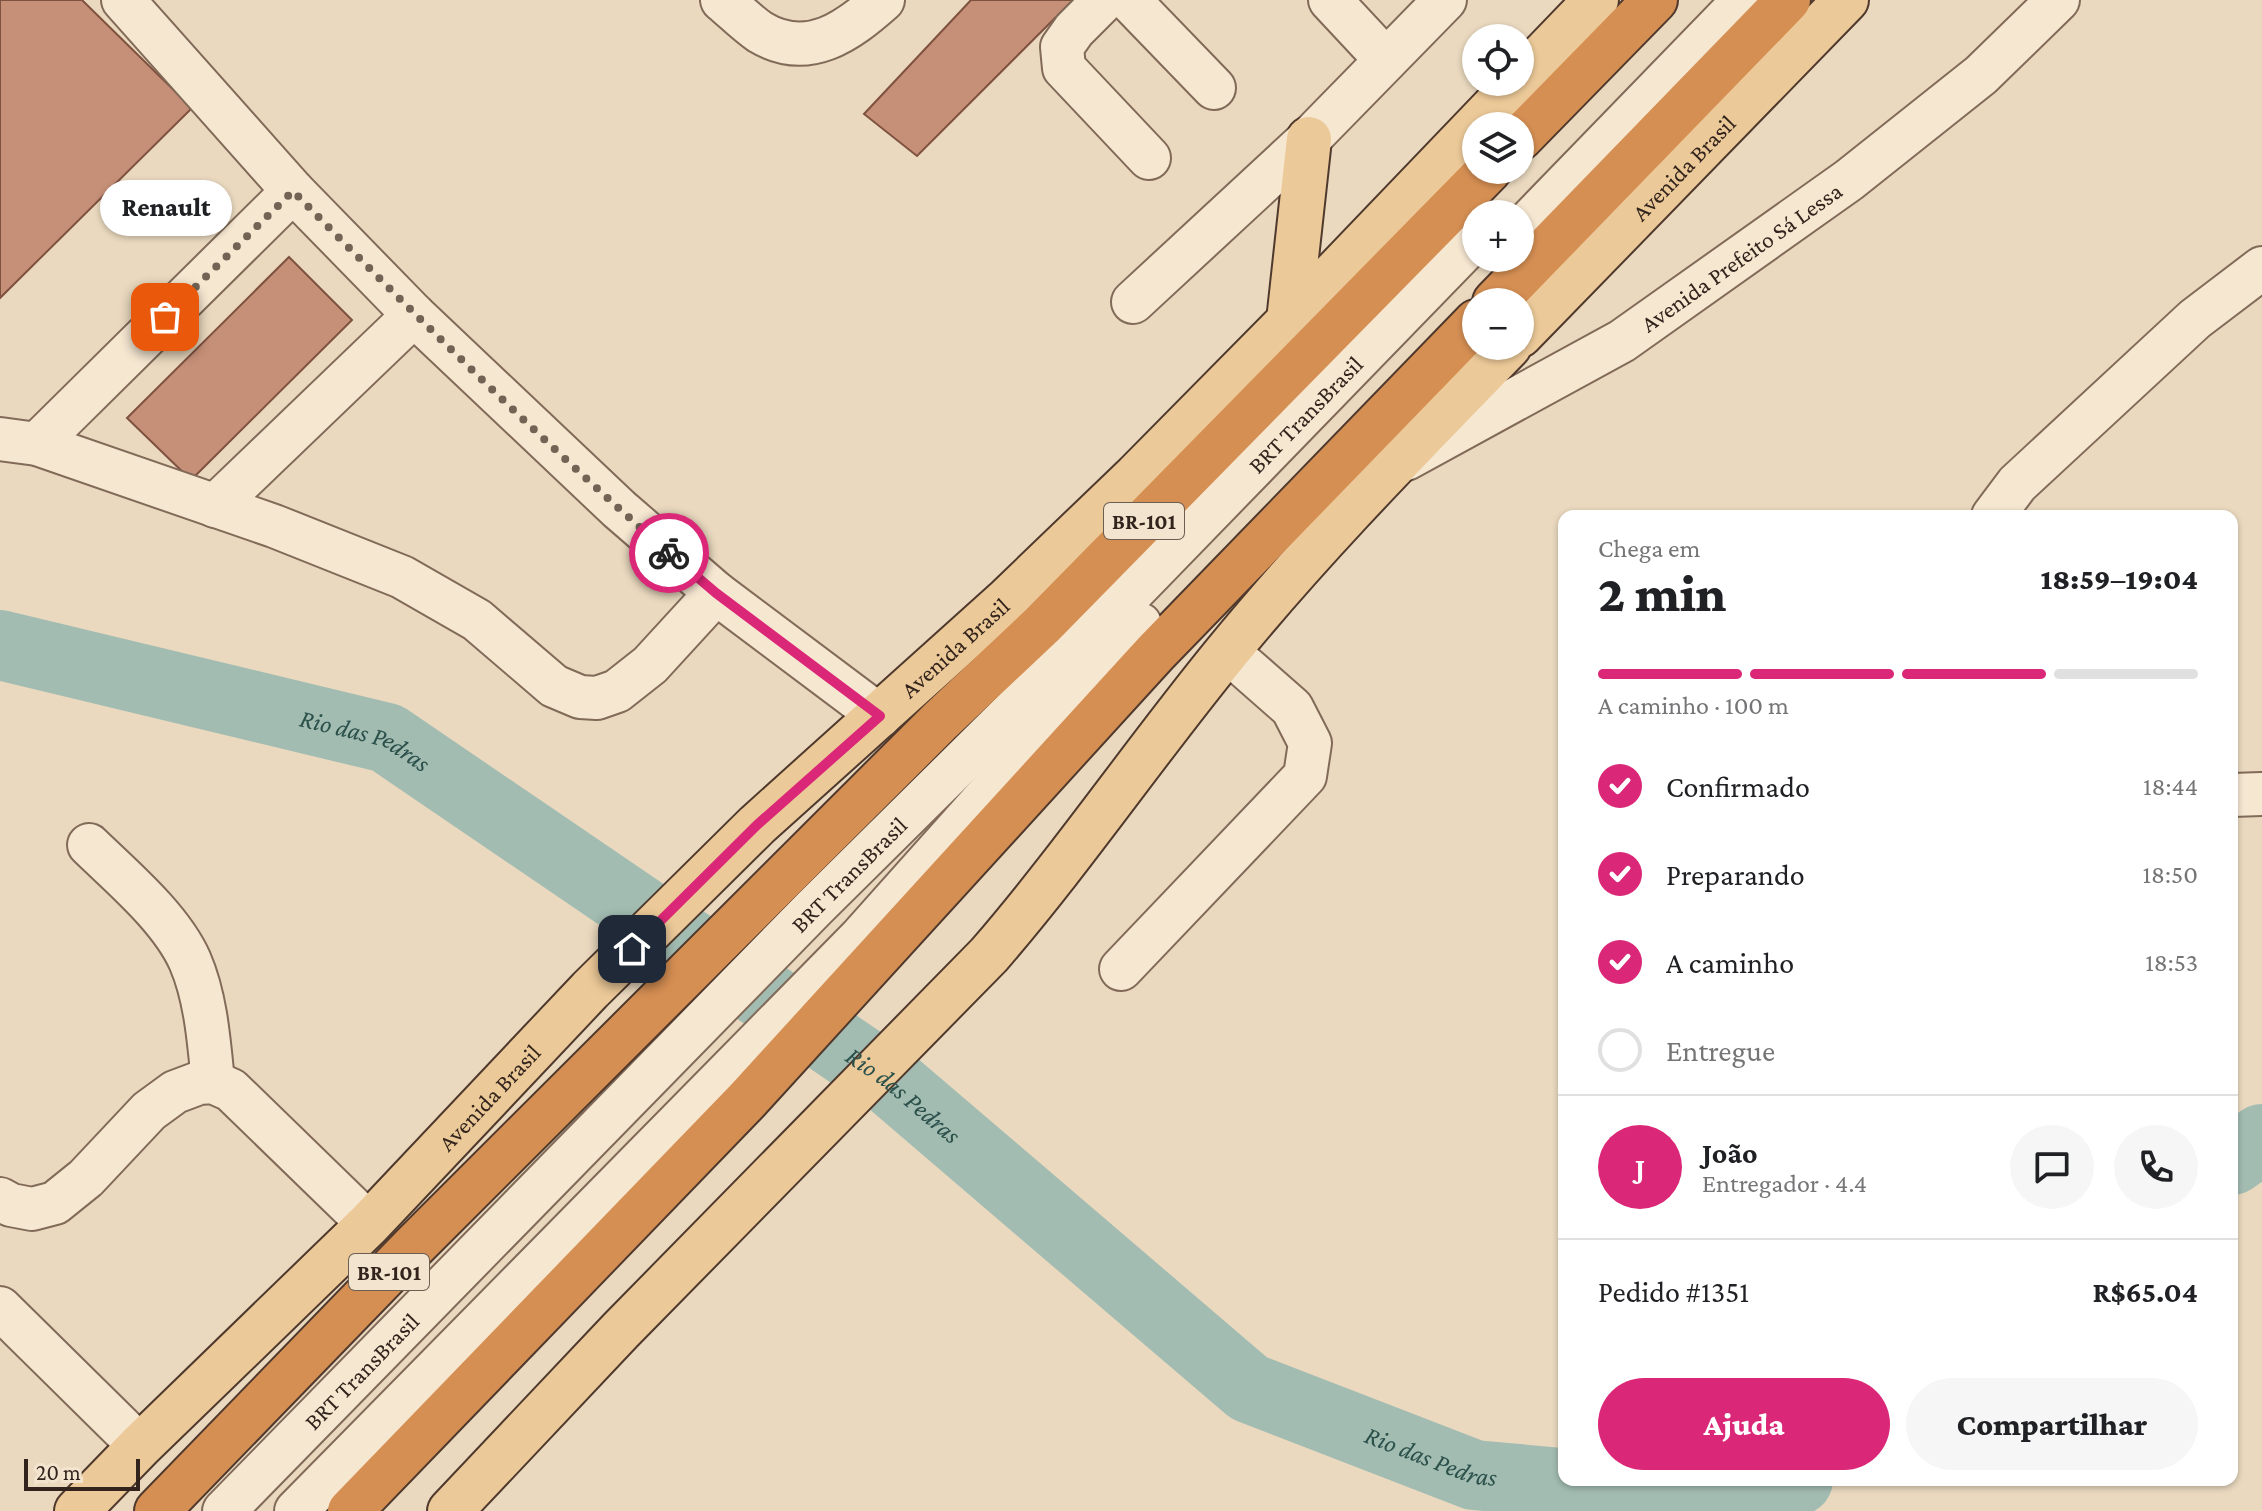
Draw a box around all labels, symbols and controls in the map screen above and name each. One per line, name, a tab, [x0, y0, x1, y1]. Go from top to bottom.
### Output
map controls	[1462, 24, 1534, 360]
button: locate	[1462, 24, 1534, 96]
street label: Avenida Brasil	[1626, 109, 1740, 226]
button: layers	[1462, 112, 1534, 184]
street label: Avenida Prefeito Sá Lessa	[1635, 176, 1847, 337]
callout: Renault	[99, 181, 231, 237]
text: Renault	[121, 193, 211, 222]
button: +	[1462, 200, 1534, 272]
pin	[131, 283, 199, 351]
button: −	[1462, 288, 1534, 360]
icon: bag	[143, 295, 187, 339]
street label: BRT TransBrasil	[1242, 350, 1368, 478]
road number: BR-101	[1104, 503, 1184, 539]
courier	[629, 513, 709, 593]
icon: bike	[647, 531, 691, 575]
text: Chega em	[1598, 534, 1700, 563]
text: 18:59–19:04	[2041, 562, 2198, 595]
text: 2 min	[1598, 564, 1726, 622]
street label: Avenida Brasil	[895, 592, 1014, 703]
text: A caminho · 100 m	[1598, 691, 1789, 720]
water label: Rio das Pedras	[297, 703, 436, 778]
icon: check	[1598, 764, 1642, 808]
text: Confirmado	[1666, 770, 1810, 803]
text: 18:44	[2143, 772, 2198, 801]
street label: BRT TransBrasil	[785, 811, 912, 937]
icon: check	[1598, 852, 1642, 896]
text: Preparando	[1666, 858, 1805, 891]
text: 18:50	[2142, 860, 2198, 889]
pin	[598, 915, 666, 983]
icon: home	[610, 927, 654, 971]
icon: check	[1598, 940, 1642, 984]
text: A caminho	[1666, 946, 1794, 979]
text: 18:53	[2145, 948, 2198, 977]
text: Entregue	[1666, 1034, 1775, 1067]
street label: Avenida Brasil	[432, 1038, 545, 1156]
water label: Rio das Pedras	[841, 1041, 967, 1149]
button: chat	[2010, 1125, 2094, 1209]
button: phone	[2114, 1125, 2198, 1209]
text: João	[1702, 1136, 1758, 1169]
text: J	[1635, 1151, 1645, 1184]
text: Entregador · 4.4	[1702, 1169, 1867, 1198]
road number: BR-101	[349, 1254, 429, 1290]
text: Pedido #1351	[1598, 1275, 1749, 1308]
text: R$65.04	[2093, 1275, 2198, 1308]
street label: BRT TransBrasil	[298, 1307, 424, 1435]
button: Ajuda	[1598, 1378, 1890, 1470]
button: Compartilhar	[1906, 1378, 2198, 1470]
water label: Rio das Pedras	[1361, 1420, 1498, 1491]
scale bar	[24, 1455, 140, 1491]
text: 20 m	[36, 1460, 81, 1485]

